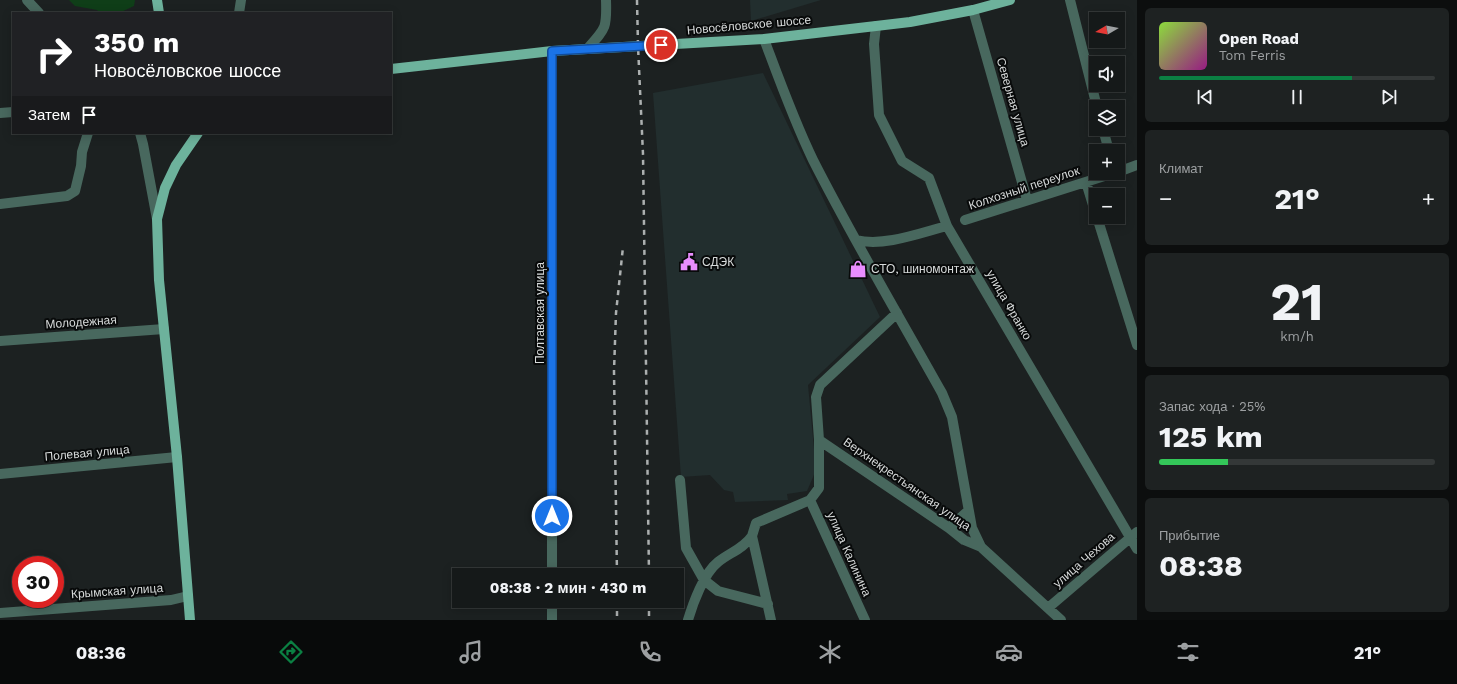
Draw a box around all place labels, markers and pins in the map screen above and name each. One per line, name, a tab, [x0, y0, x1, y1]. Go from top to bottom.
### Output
pin	[644, 28, 678, 62]
public building icon: СДЭК	[679, 252, 699, 272]
place label: СДЭК	[702, 255, 734, 269]
shop icon: СТО, шиномонтаж	[848, 259, 868, 279]
place label: СТО, шиномонтаж	[871, 262, 974, 276]

